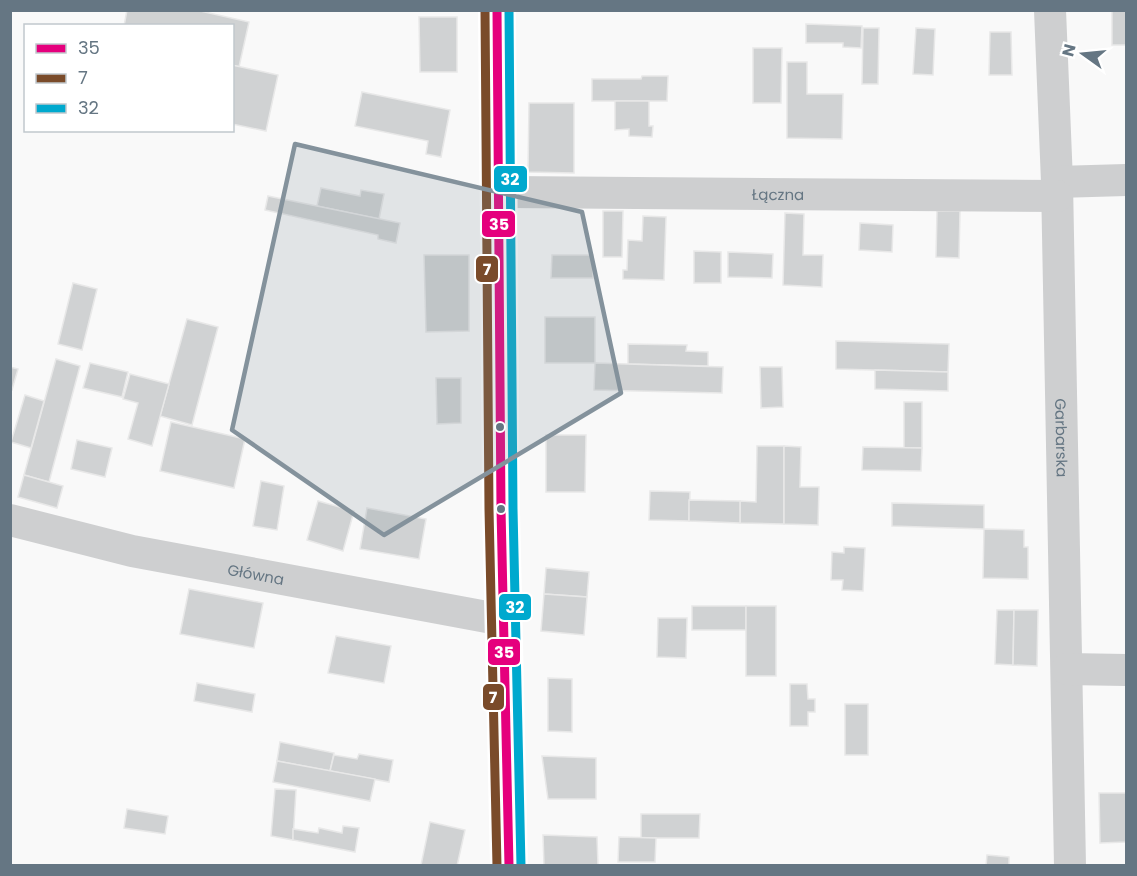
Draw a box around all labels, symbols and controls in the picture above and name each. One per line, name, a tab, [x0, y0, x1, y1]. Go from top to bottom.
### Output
legend	[24, 24, 234, 132]
north arrow	[1053, 24, 1113, 84]
text: 35	[78, 35, 100, 60]
text: N	[1056, 41, 1082, 59]
text: 7	[78, 65, 88, 90]
text: 32	[78, 95, 99, 120]
line badge: 32	[493, 165, 528, 193]
text: 32	[501, 168, 519, 191]
street label: Łączna	[752, 183, 804, 205]
line badge: 35	[481, 210, 516, 238]
text: 35	[489, 213, 509, 236]
line badge: 7	[475, 255, 499, 283]
text: 7	[483, 258, 492, 281]
street label: Garbarska	[1051, 398, 1073, 478]
unlabelled marker	[494, 421, 506, 433]
unlabelled marker	[495, 503, 507, 515]
street label: Główna	[226, 559, 286, 590]
line badge: 32	[498, 593, 532, 621]
text: 32	[506, 596, 524, 619]
line badge: 35	[487, 638, 521, 666]
text: 35	[494, 641, 514, 664]
line badge: 7	[482, 683, 505, 711]
text: 7	[489, 686, 498, 709]

